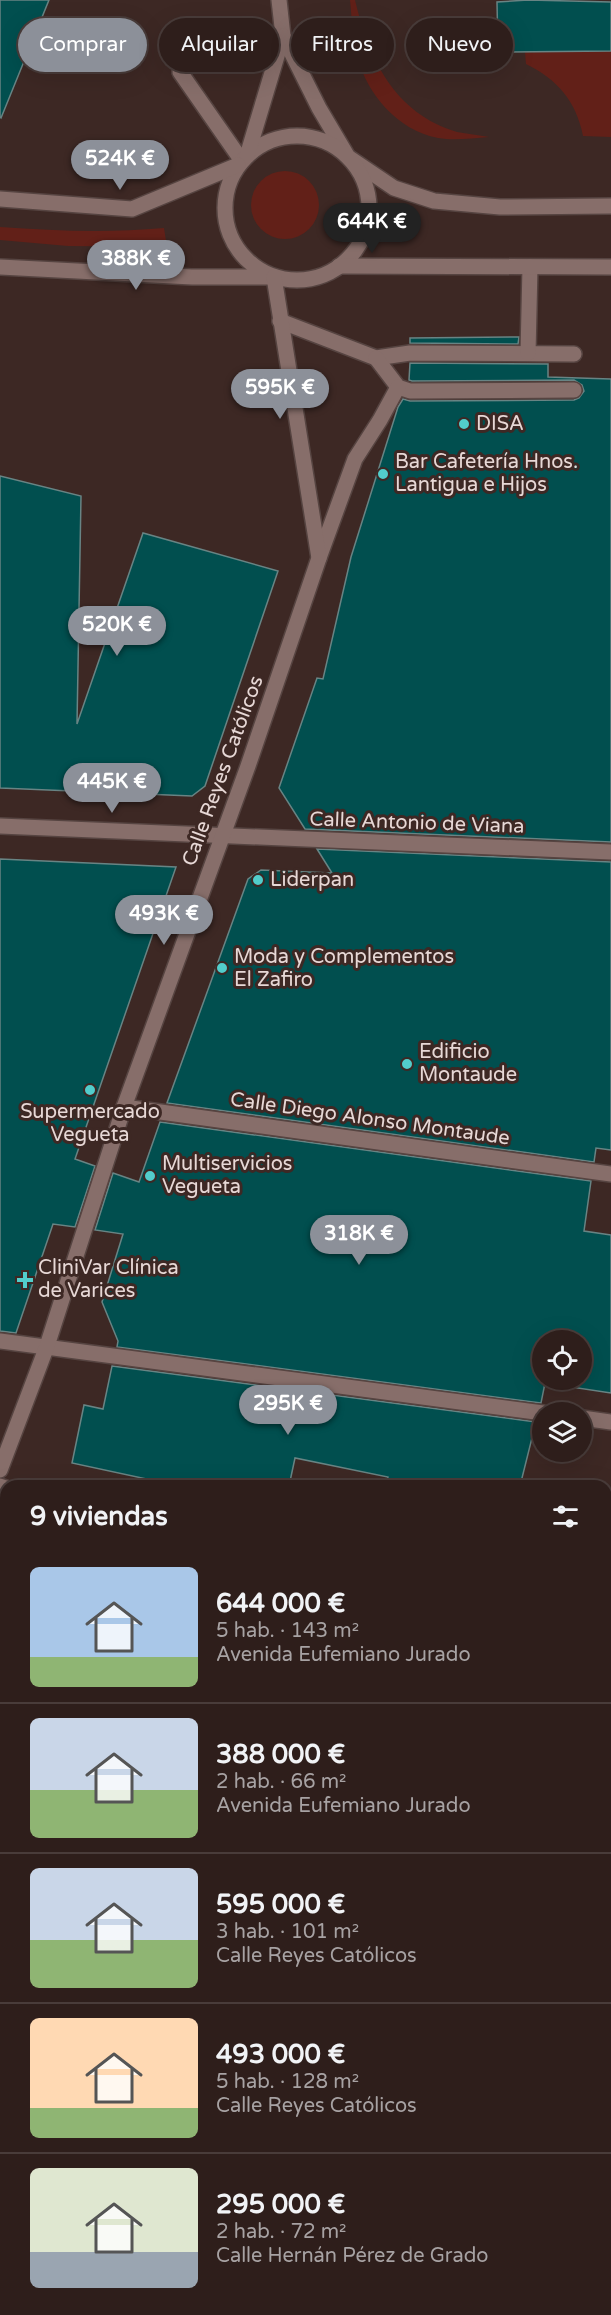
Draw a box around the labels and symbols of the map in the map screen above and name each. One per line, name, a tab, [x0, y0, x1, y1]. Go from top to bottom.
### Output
pin: 524K €	[71, 140, 169, 191]
pin: 644K €	[323, 203, 421, 254]
pin: 388K €	[87, 240, 185, 291]
pin: 595K €	[231, 369, 329, 420]
place label: DISA	[476, 412, 524, 436]
marker: DISA	[457, 417, 471, 431]
place label: Bar Cafetería Hnos. Lantigua e Hijos	[395, 450, 578, 497]
marker: Bar Cafetería Hnos. Lantigua e Hijos	[376, 467, 390, 481]
pin: 520K €	[68, 606, 166, 657]
street label: Calle Reyes Católicos	[177, 673, 269, 869]
pin: 445K €	[63, 763, 161, 814]
street label: Calle Antonio de Viana	[309, 807, 525, 839]
place label: Liderpan	[270, 868, 354, 892]
marker: Liderpan	[251, 873, 265, 887]
pin: 493K €	[115, 895, 213, 946]
place label: Moda y Complementos El Zafiro	[234, 945, 454, 992]
marker: Moda y Complementos El Zafiro	[215, 961, 229, 975]
place label: Edificio Montaude	[419, 1040, 517, 1087]
marker: Edificio Montaude	[400, 1057, 414, 1071]
marker: Supermercado Vegueta	[83, 1083, 97, 1097]
street label: Calle Diego Alonso Montaude	[229, 1088, 511, 1150]
place label: Supermercado Vegueta	[20, 1100, 160, 1147]
place label: Multiservicios Vegueta	[162, 1152, 292, 1199]
marker: Multiservicios Vegueta	[143, 1169, 157, 1183]
pin: 318K €	[310, 1215, 408, 1266]
place label: CliniVar Clínica de Varices	[38, 1256, 179, 1303]
marker: CliniVar Clínica de Varices	[16, 1271, 34, 1289]
pin: 295K €	[239, 1385, 337, 1436]

